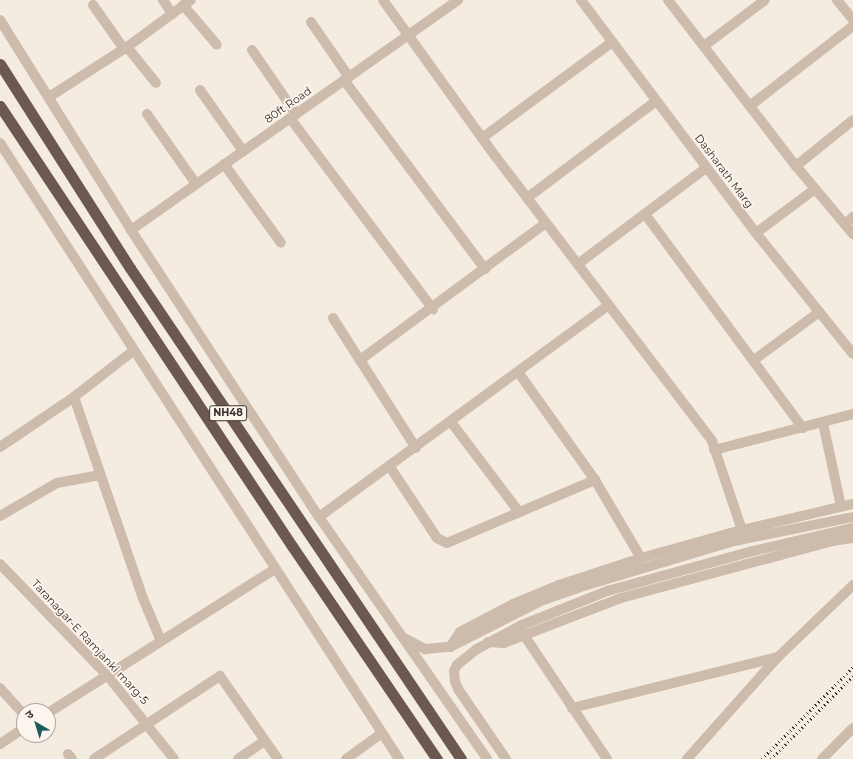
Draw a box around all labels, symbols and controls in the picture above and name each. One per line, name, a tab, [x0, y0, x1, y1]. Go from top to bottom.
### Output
street label: 80ft Road	[262, 84, 314, 126]
street label: Dasharath Marg	[692, 132, 756, 210]
road number: NH48	[209, 405, 247, 421]
street label: Taranagar-E Ramjanki marg-5	[29, 577, 151, 707]
north arrow	[16, 703, 56, 743]
text: उ	[22, 707, 36, 722]

